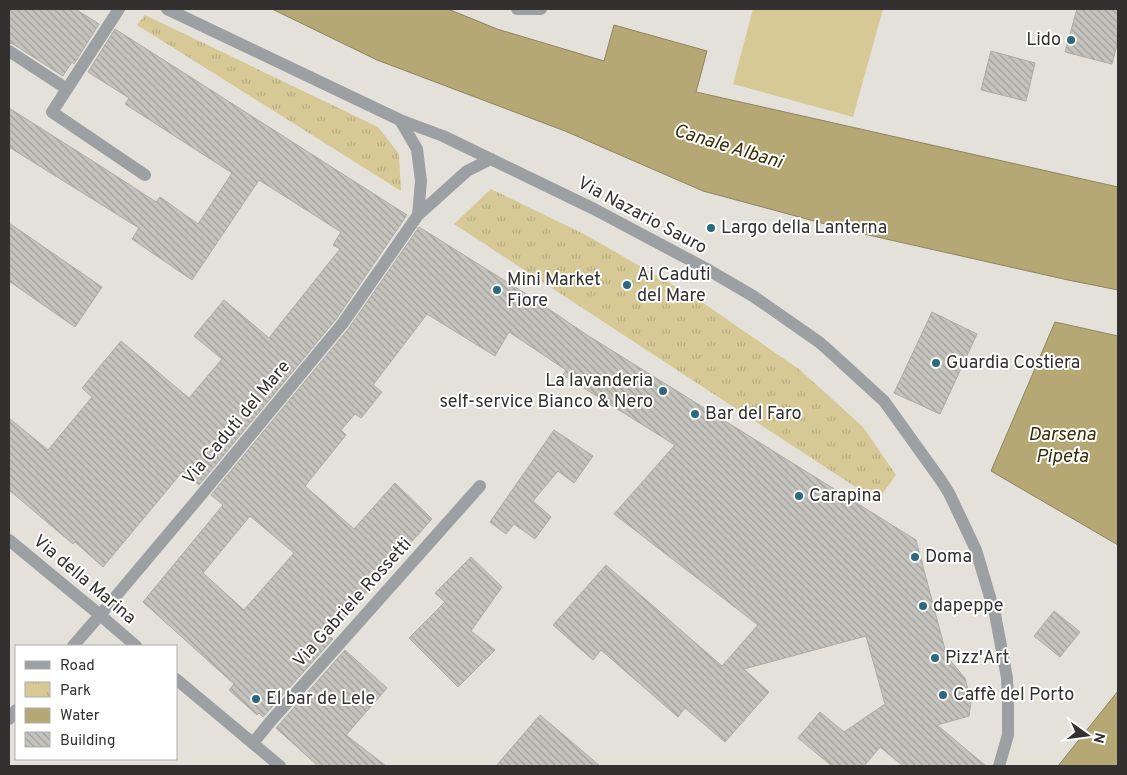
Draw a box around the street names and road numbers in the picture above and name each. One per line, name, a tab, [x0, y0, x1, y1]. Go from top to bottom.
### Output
street label: Via Nazario Sauro	[573, 172, 711, 260]
street label: Via Caduti del Mare	[178, 356, 296, 490]
street label: Via della Marina	[28, 530, 140, 630]
street label: Via Gabriele Rossetti	[289, 533, 417, 673]

